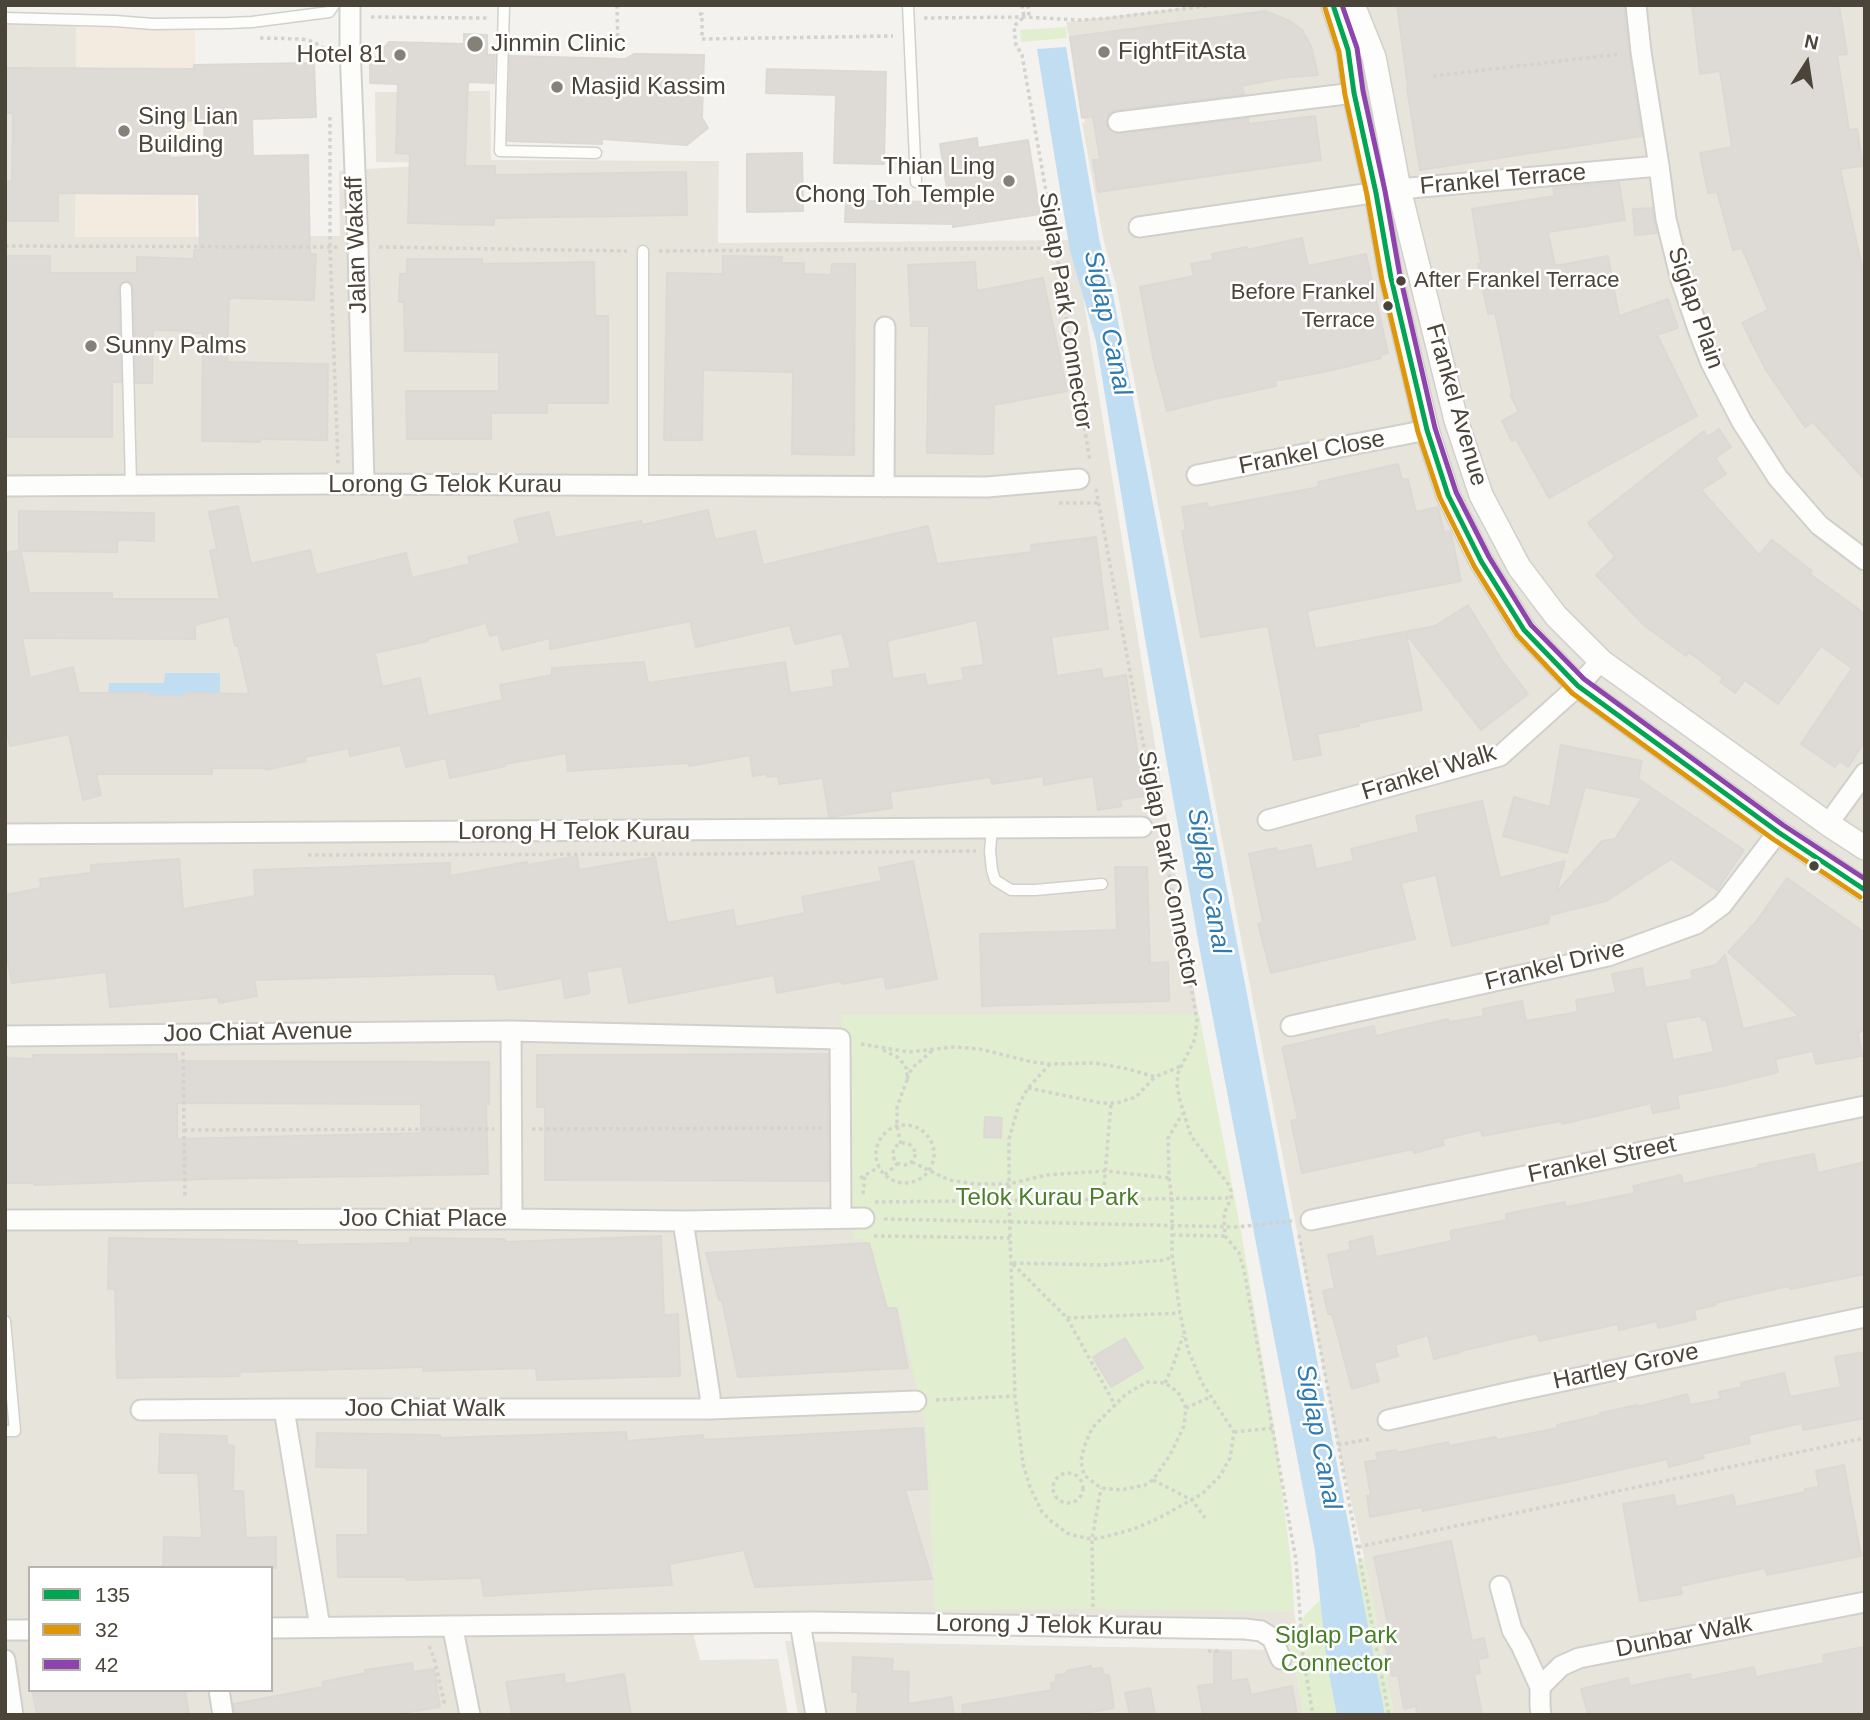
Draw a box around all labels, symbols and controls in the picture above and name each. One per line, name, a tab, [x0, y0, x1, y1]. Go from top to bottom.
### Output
north arrow	[1772, 28, 1842, 98]
place label: Jinmin Clinic	[491, 30, 626, 58]
text: N	[1803, 30, 1820, 54]
marker: Jinmin Clinic	[465, 34, 485, 54]
place label: FightFitAsta	[1118, 38, 1246, 66]
place label: Hotel 81	[297, 41, 386, 69]
marker: FightFitAsta	[1096, 44, 1112, 60]
marker: Hotel 81	[392, 47, 408, 63]
place label: Masjid Kassim	[571, 73, 726, 101]
marker: Masjid Kassim	[549, 79, 565, 95]
place label: Sing Lian Building	[138, 103, 238, 159]
marker: Sing Lian Building	[116, 123, 132, 139]
place label: Thian Ling Chong Toh Temple	[795, 153, 995, 209]
street label: Frankel Terrace	[1419, 158, 1587, 202]
marker: Thian Ling Chong Toh Temple	[1001, 173, 1017, 189]
street label: Jalan Wakaff	[340, 176, 374, 314]
street label: Siglap Park Connector	[1032, 190, 1098, 432]
street label: Siglap Plain	[1661, 243, 1729, 373]
water label: Siglap Canal	[1076, 248, 1138, 398]
place label: After Frankel Terrace	[1414, 268, 1619, 294]
marker: After Frankel Terrace	[1394, 274, 1408, 288]
place label: Before Frankel Terrace	[1231, 280, 1375, 332]
marker: Before Frankel Terrace	[1381, 299, 1395, 313]
street label: Frankel Avenue	[1419, 320, 1493, 490]
place label: Sunny Palms	[105, 332, 246, 360]
marker: Sunny Palms	[83, 338, 99, 354]
street label: Frankel Close	[1237, 425, 1387, 481]
street label: Lorong G Telok Kurau	[328, 471, 562, 499]
street label: Frankel Walk	[1358, 739, 1500, 807]
street label: Siglap Park Connector	[1131, 748, 1205, 990]
water label: Siglap Canal	[1180, 806, 1236, 956]
street label: Lorong H Telok Kurau	[458, 818, 690, 846]
unlabelled marker	[1807, 859, 1821, 873]
street label: Frankel Drive	[1482, 935, 1628, 997]
street label: Joo Chiat Avenue	[163, 1017, 353, 1049]
street label: Frankel Street	[1525, 1130, 1679, 1190]
park label: Telok Kurau Park	[956, 1184, 1138, 1212]
street label: Joo Chiat Place	[339, 1205, 507, 1233]
street label: Hartley Grove	[1551, 1338, 1701, 1396]
water label: Siglap Canal	[1289, 1362, 1347, 1512]
street label: Joo Chiat Walk	[345, 1395, 505, 1423]
legend	[28, 1566, 273, 1692]
text: 135	[95, 1583, 130, 1606]
street label: Lorong J Telok Kurau	[935, 1610, 1163, 1642]
street label: Dunbar Walk	[1614, 1610, 1754, 1664]
text: 32	[95, 1618, 118, 1641]
park label: Siglap Park Connector	[1275, 1622, 1397, 1678]
text: 42	[95, 1653, 118, 1676]

